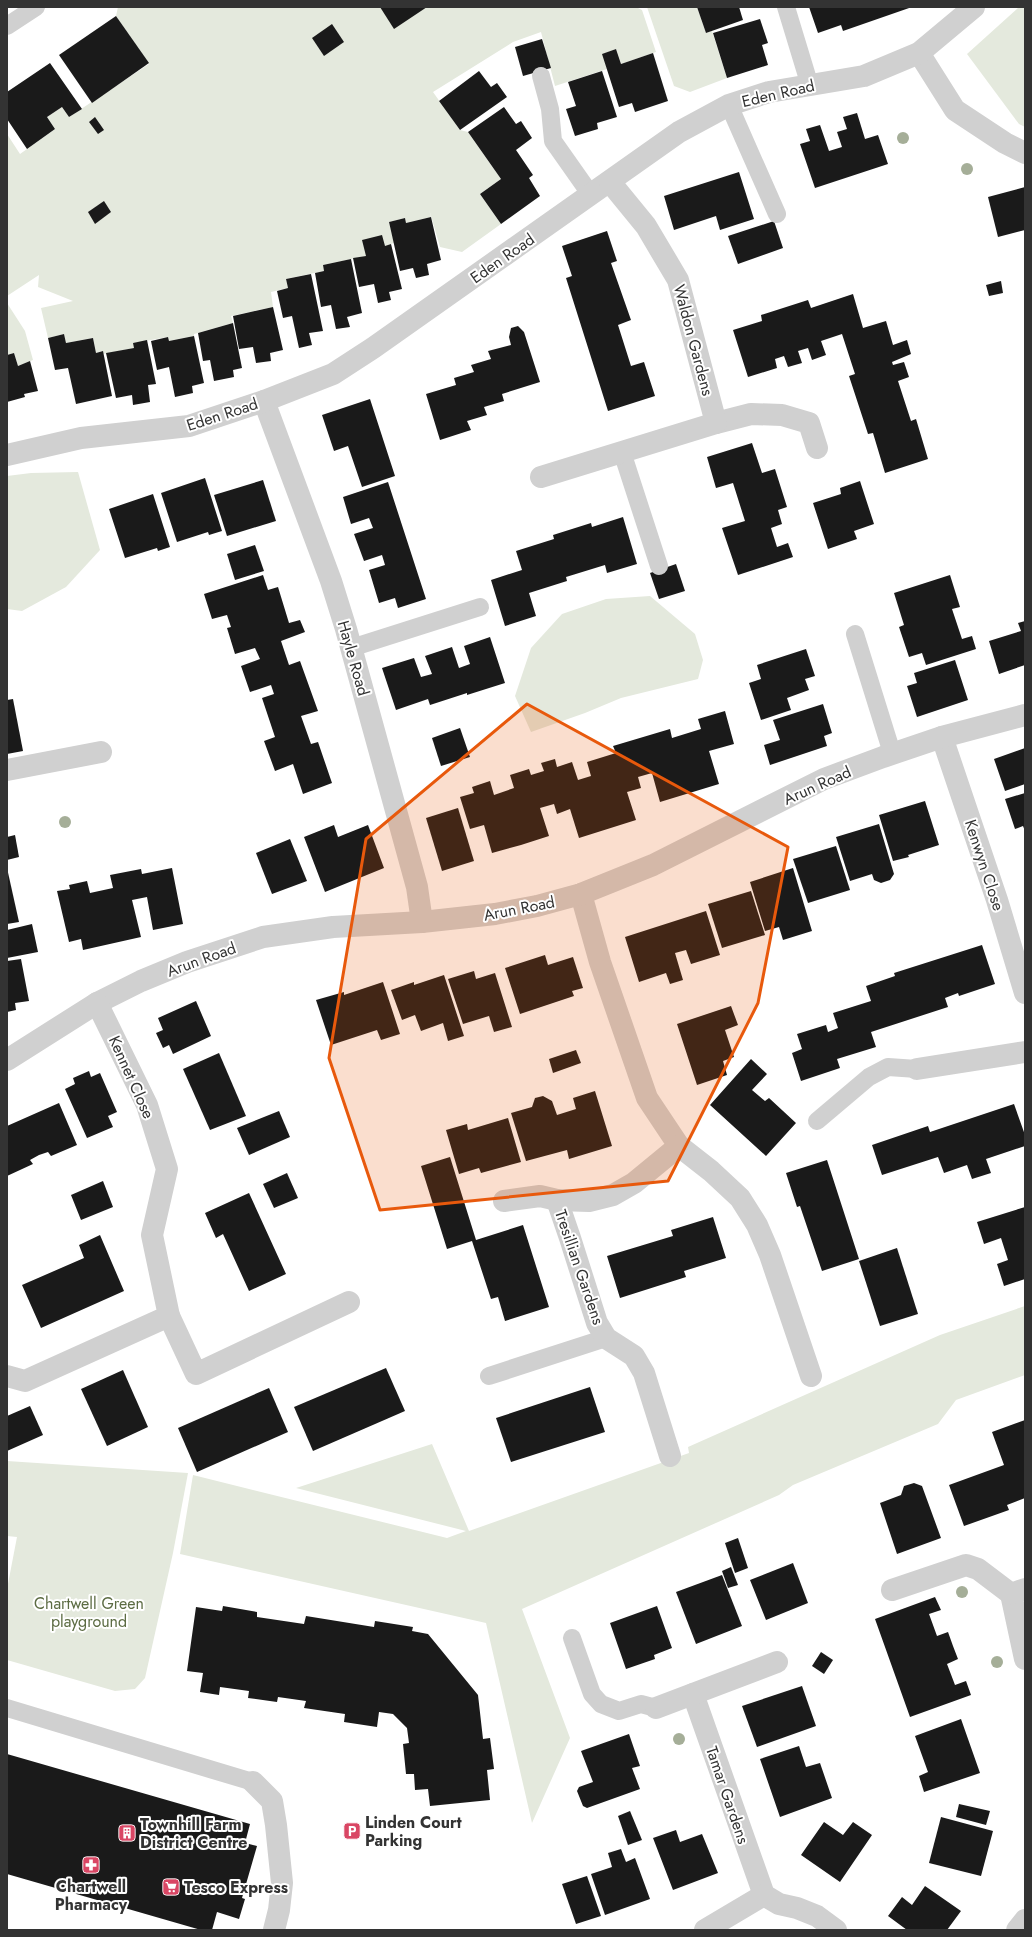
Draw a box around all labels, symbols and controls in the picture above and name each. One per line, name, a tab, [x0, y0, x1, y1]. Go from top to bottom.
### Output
street label: Eden Road	[740, 74, 817, 113]
street label: Eden Road	[465, 228, 539, 289]
street label: Waldon Gardens	[668, 282, 719, 398]
street label: Eden Road	[183, 392, 261, 437]
street label: Hayle Road	[332, 618, 375, 698]
street label: Arun Road	[780, 760, 855, 811]
street label: Kenwyn Close	[959, 817, 1010, 914]
street label: Arun Road	[481, 890, 557, 927]
street label: Arun Road	[163, 936, 239, 983]
street label: Kennet Close	[103, 1032, 160, 1122]
street label: Tresillian Gardens	[549, 1206, 610, 1328]
park label: Chartwell Green playground	[34, 1592, 144, 1633]
street label: Tamar Gardens	[700, 1743, 755, 1847]
place label: Linden Court Parking	[365, 1811, 463, 1852]
place label: Townhill Farm District Centre	[140, 1813, 248, 1854]
parking icon: Linden Court Parking	[342, 1821, 362, 1841]
building icon: Townhill Farm District Centre	[117, 1823, 137, 1843]
pharmacy icon: Chartwell Pharmacy	[81, 1855, 101, 1875]
place label: Chartwell Pharmacy	[55, 1875, 128, 1916]
place label: Tesco Express	[184, 1876, 288, 1899]
supermarket icon: Tesco Express	[161, 1877, 181, 1897]

